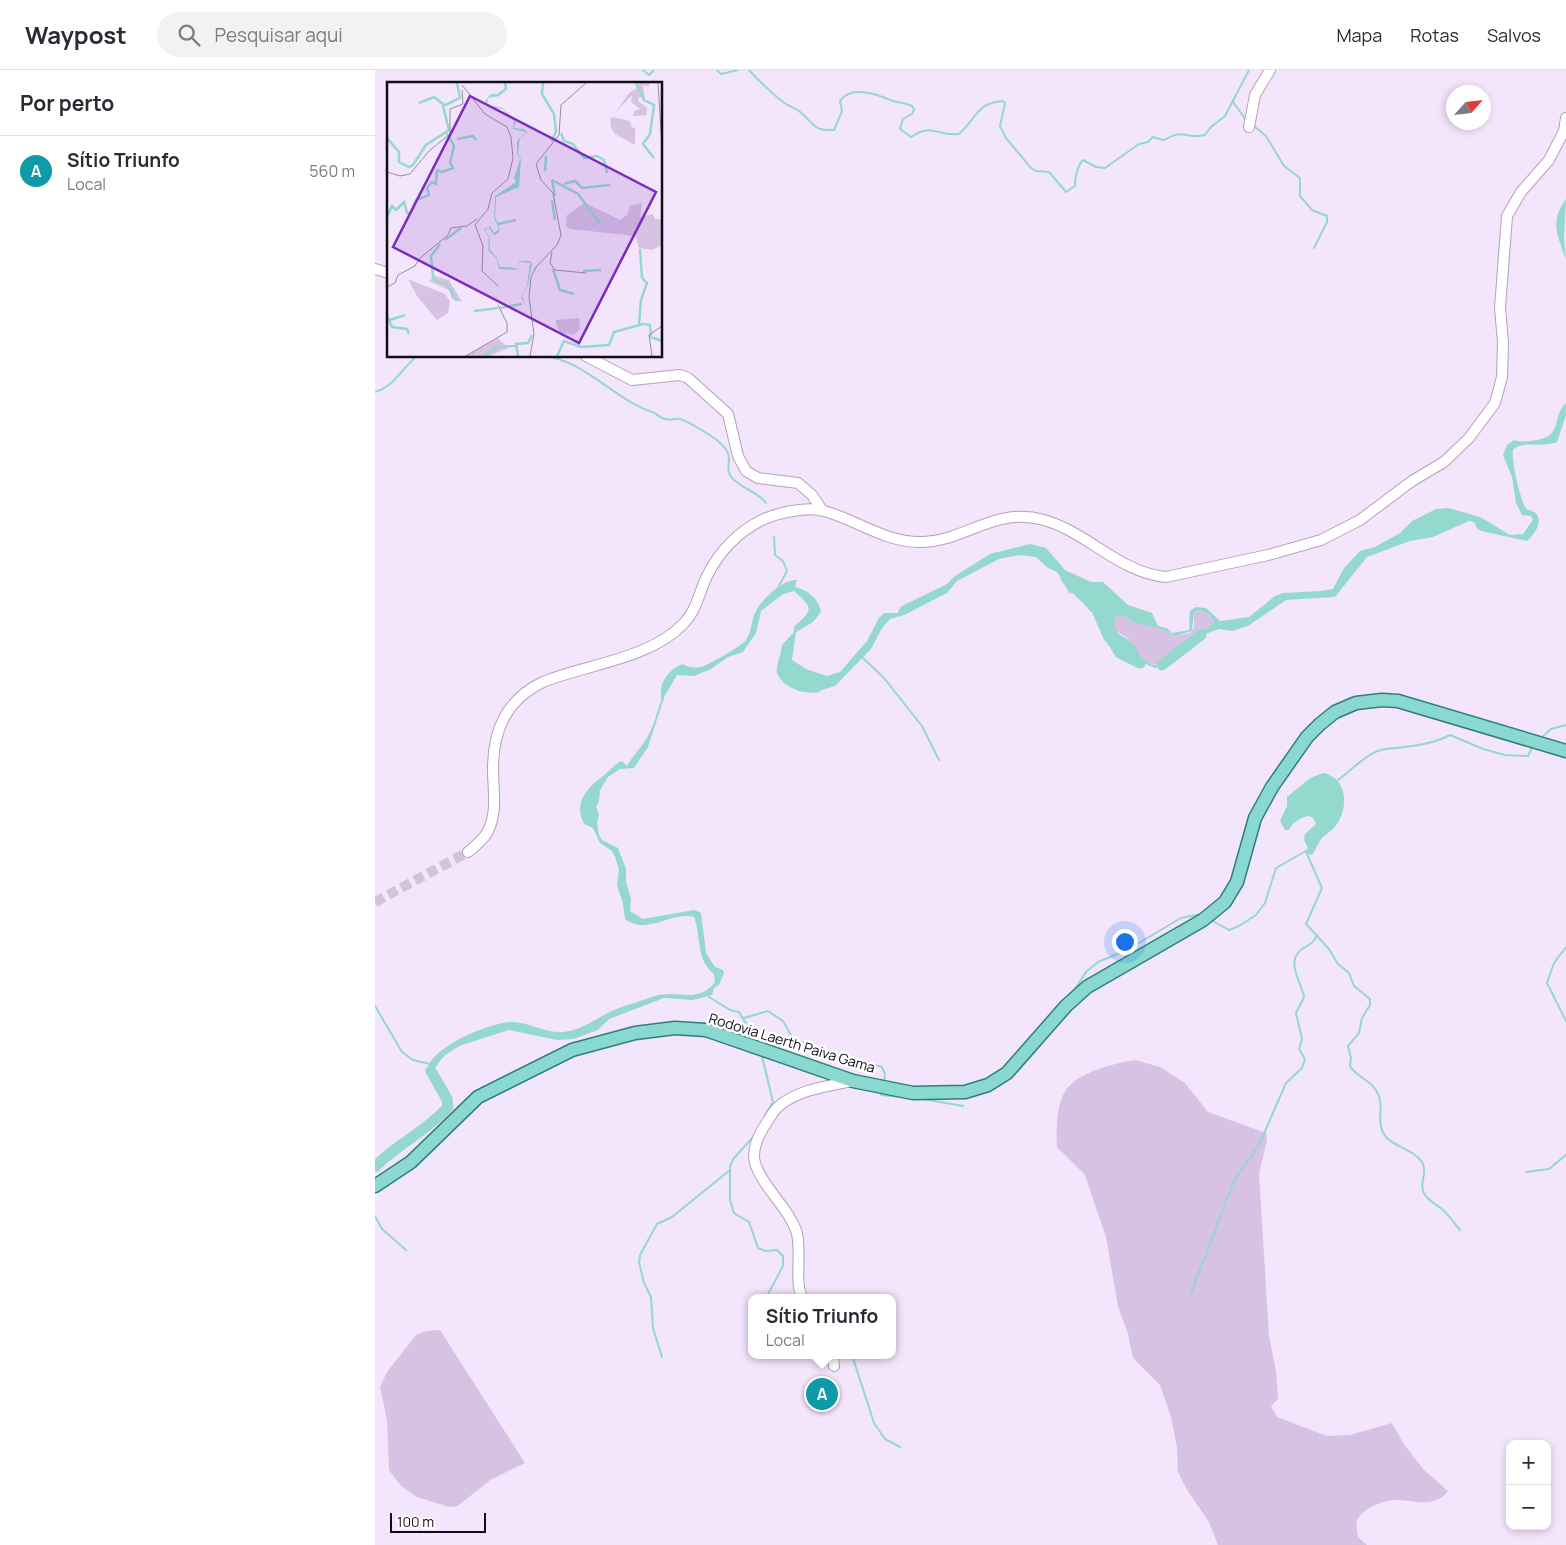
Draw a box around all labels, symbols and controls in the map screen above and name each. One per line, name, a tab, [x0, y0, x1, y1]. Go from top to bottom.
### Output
search box	[157, 12, 507, 57]
text: Waypost	[25, 18, 127, 51]
icon: search	[175, 21, 203, 49]
text: Pesquisar aqui	[215, 22, 343, 48]
text: Mapa	[1336, 23, 1382, 47]
text: Rotas	[1410, 23, 1459, 47]
text: Salvos	[1487, 23, 1541, 47]
inset map	[387, 82, 663, 358]
north arrow	[1446, 85, 1491, 130]
text: Por perto	[20, 89, 114, 117]
text: Sítio Triunfo	[67, 147, 180, 173]
text: A	[31, 160, 41, 182]
text: 560 m	[309, 160, 355, 182]
text: Local	[67, 173, 106, 195]
your location	[1112, 929, 1138, 955]
street label: Rodovia Laerth Paiva Gama	[707, 1008, 878, 1077]
popup	[748, 1294, 896, 1359]
text: Sítio Triunfo	[766, 1303, 878, 1329]
text: Local	[766, 1329, 805, 1351]
pin: A	[806, 1375, 838, 1413]
map controls	[1506, 1440, 1551, 1530]
button: +	[1506, 1440, 1551, 1485]
button: −	[1506, 1485, 1551, 1530]
scale bar	[390, 1510, 486, 1533]
text: 100 m	[397, 1512, 434, 1531]

